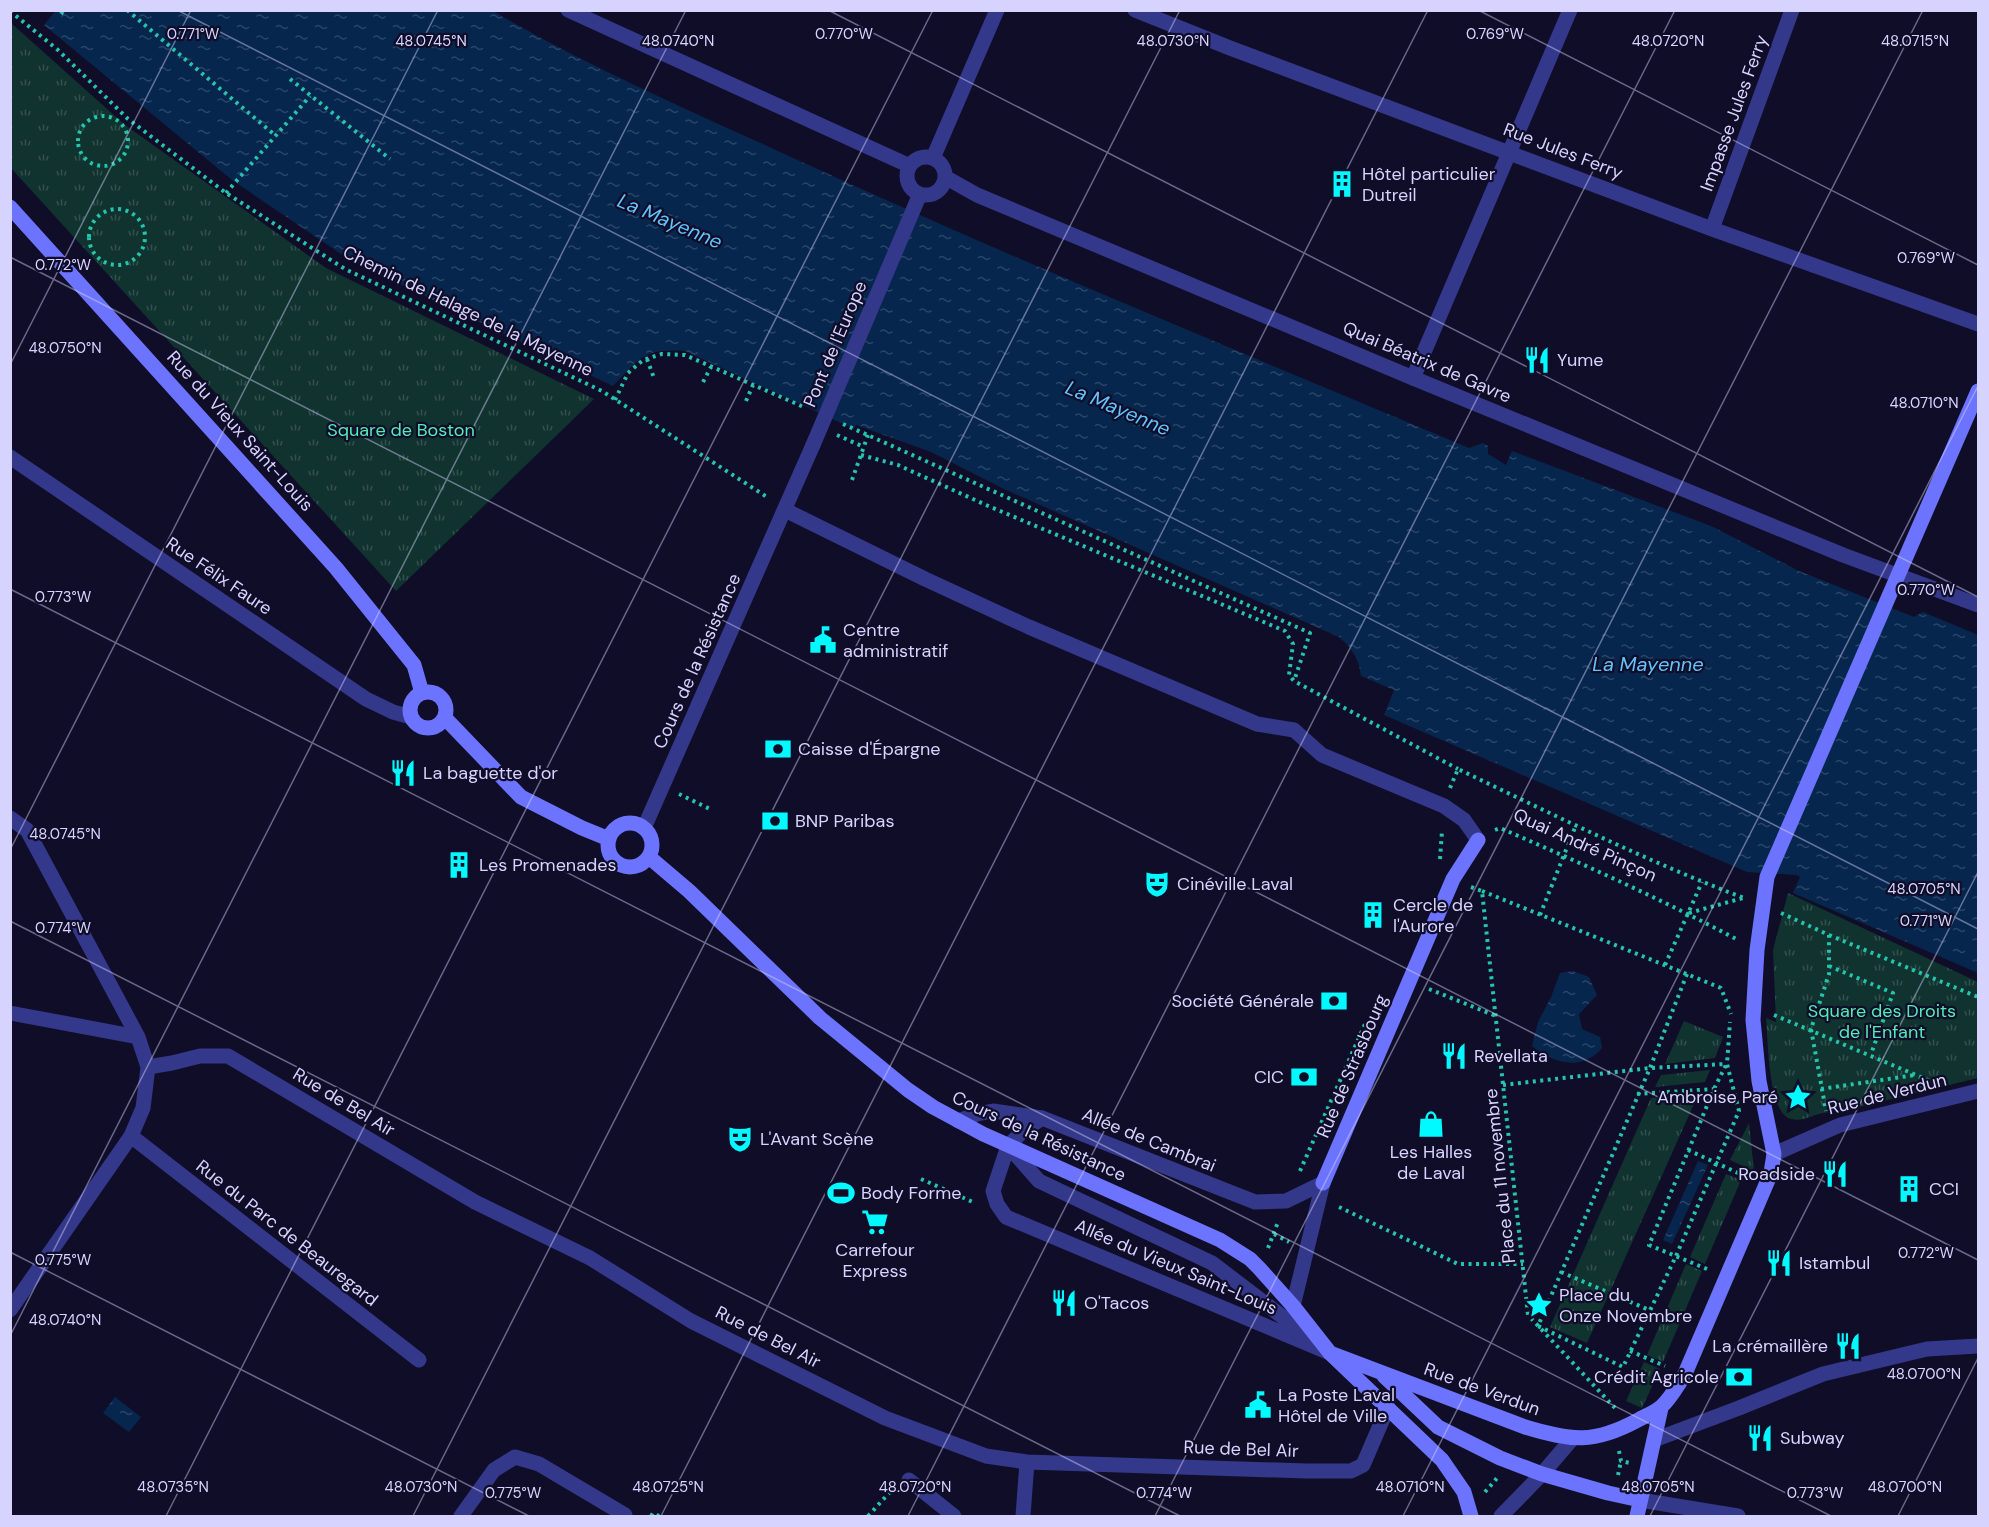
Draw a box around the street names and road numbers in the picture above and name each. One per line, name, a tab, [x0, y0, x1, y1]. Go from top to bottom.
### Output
street label: Impasse Jules Ferry	[1695, 32, 1773, 194]
street label: Rue Jules Ferry	[1500, 117, 1626, 185]
street label: Chemin de Halage de la Mayenne	[339, 240, 597, 382]
street label: Pont de l'Europe	[798, 277, 872, 411]
street label: Quai Béatrix de Gavre	[1339, 316, 1515, 408]
street label: Rue du Vieux Saint-Louis	[161, 346, 319, 516]
street label: Rue Félix Faure	[161, 532, 277, 620]
street label: Cours de la Résistance	[648, 570, 746, 752]
street label: Quai André Pinçon	[1510, 803, 1660, 887]
street label: Rue de Strasbourg	[1311, 990, 1393, 1142]
street label: Rue de Bel Air	[288, 1062, 400, 1142]
street label: Rue de Verdun	[1825, 1068, 1949, 1120]
street label: Cours de la Résistance	[948, 1085, 1130, 1187]
street label: Place du 11 novembre	[1479, 1087, 1521, 1265]
street label: Allée de Cambrai	[1079, 1102, 1219, 1178]
street label: Rue du Parc de Beauregard	[191, 1154, 383, 1312]
street label: Allée du Vieux Saint-Louis	[1071, 1213, 1281, 1321]
street label: Rue de Bel Air	[711, 1300, 825, 1374]
street label: Rue de Verdun	[1421, 1357, 1543, 1421]
street label: Rue de Bel Air	[1183, 1435, 1299, 1463]

